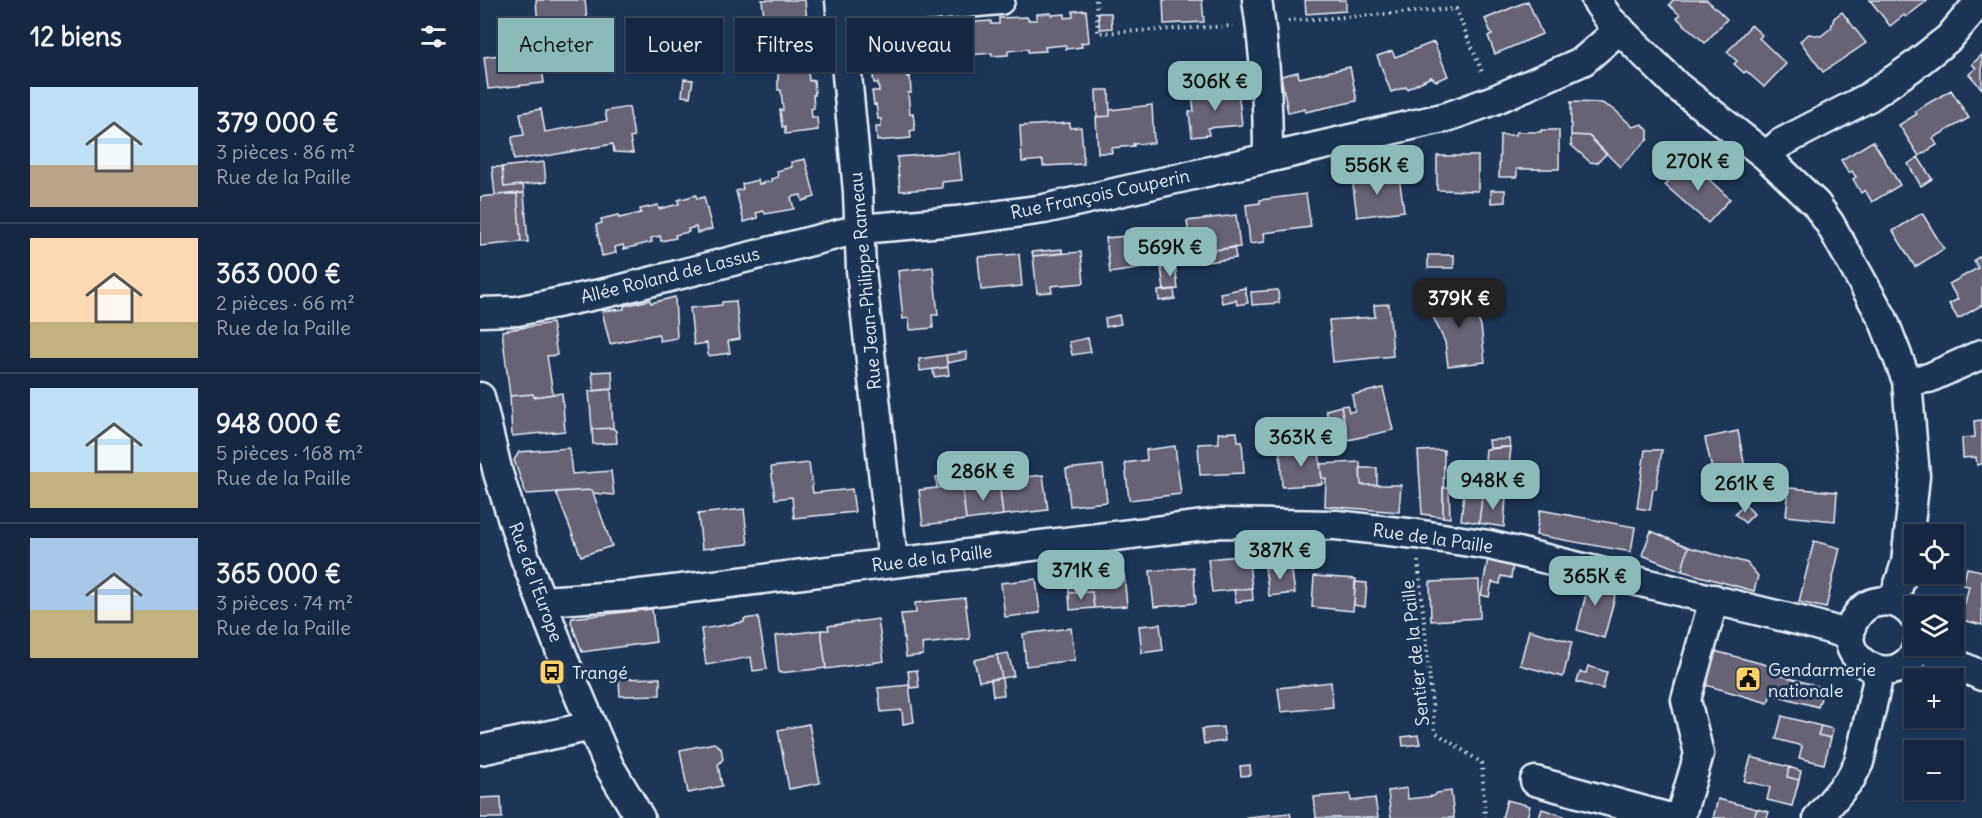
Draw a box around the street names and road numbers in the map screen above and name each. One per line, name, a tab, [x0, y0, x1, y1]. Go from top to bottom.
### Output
street label: Rue François Couperin	[1008, 164, 1192, 224]
street label: Rue Jean-Philippe Rameau	[844, 171, 886, 391]
street label: Allée Roland de Lassus	[578, 242, 762, 308]
street label: Rue de la Paille	[1371, 518, 1495, 558]
street label: Rue de l'Europe	[504, 519, 568, 645]
street label: Rue de la Paille	[870, 539, 994, 577]
street label: Sentier de la Paille	[1396, 579, 1434, 727]

